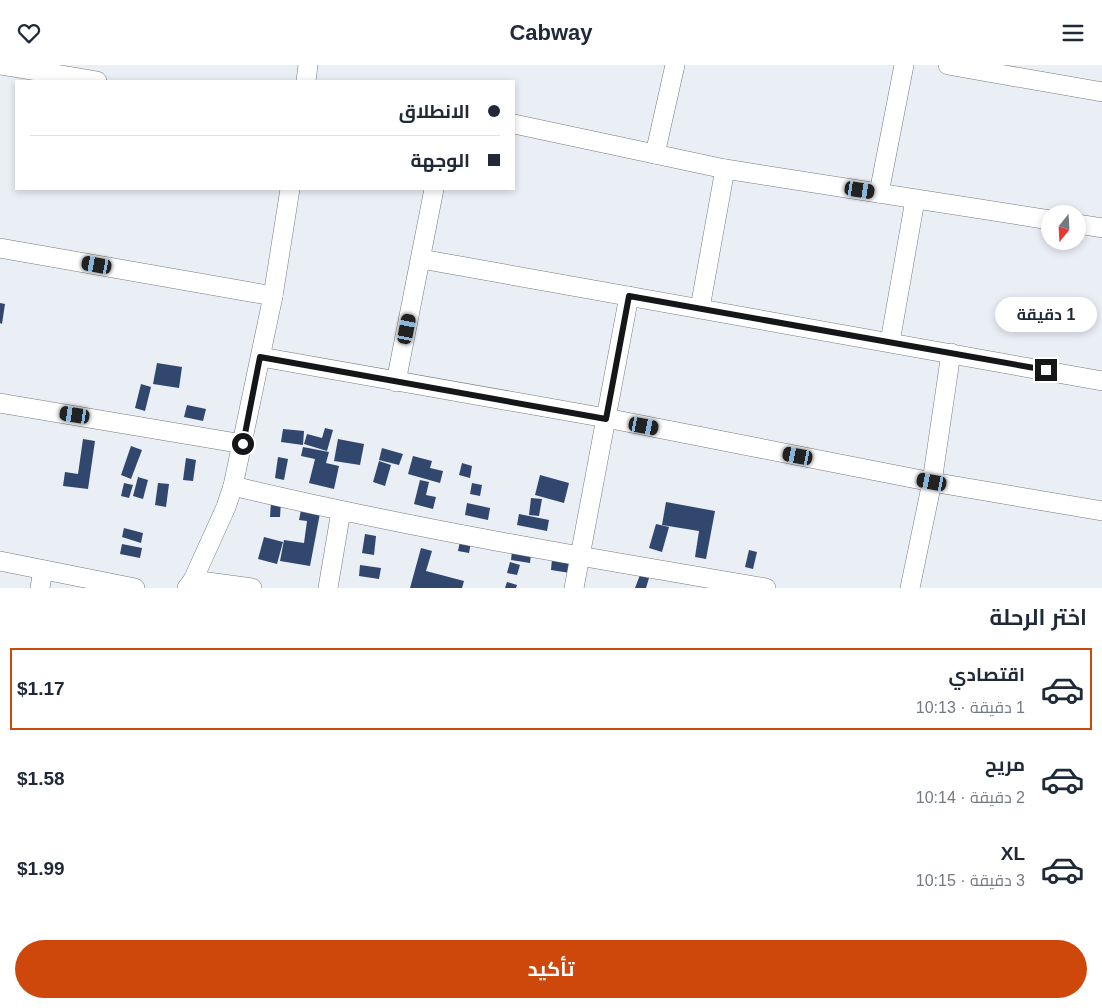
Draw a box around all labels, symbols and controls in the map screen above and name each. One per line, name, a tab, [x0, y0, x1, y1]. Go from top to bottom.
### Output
icon: heart	[15, 19, 43, 47]
icon: menu	[1059, 19, 1087, 47]
text: Cabway	[509, 20, 593, 45]
text: الانطلاق	[399, 101, 470, 122]
text: الوجهة	[410, 150, 470, 171]
car	[844, 180, 875, 200]
north arrow	[1041, 205, 1086, 250]
map controls	[1041, 205, 1086, 250]
car	[80, 255, 113, 275]
callout: 1 دقيقة	[995, 297, 1097, 333]
text: 1 دقيقة	[1017, 306, 1075, 323]
car	[396, 313, 417, 345]
route end	[1035, 359, 1057, 381]
car	[59, 405, 90, 425]
car	[627, 416, 660, 436]
route start	[232, 433, 254, 455]
car	[781, 446, 814, 466]
car	[915, 472, 948, 492]
text: اختر الرحلة	[989, 605, 1087, 630]
text: اقتصادي	[949, 664, 1025, 685]
icon: car	[1040, 667, 1085, 712]
text: $1.17	[17, 678, 65, 699]
text: 1 دقيقة · 10:13	[916, 699, 1025, 716]
text: مريح	[985, 754, 1025, 775]
icon: car	[1040, 757, 1085, 802]
text: $1.58	[17, 768, 65, 789]
text: 2 دقيقة · 10:14	[916, 789, 1025, 806]
text: XL	[1001, 843, 1025, 864]
icon: car	[1040, 847, 1085, 892]
text: $1.99	[17, 858, 65, 879]
text: 3 دقيقة · 10:15	[916, 872, 1025, 889]
button: تأكيد	[15, 940, 1087, 998]

